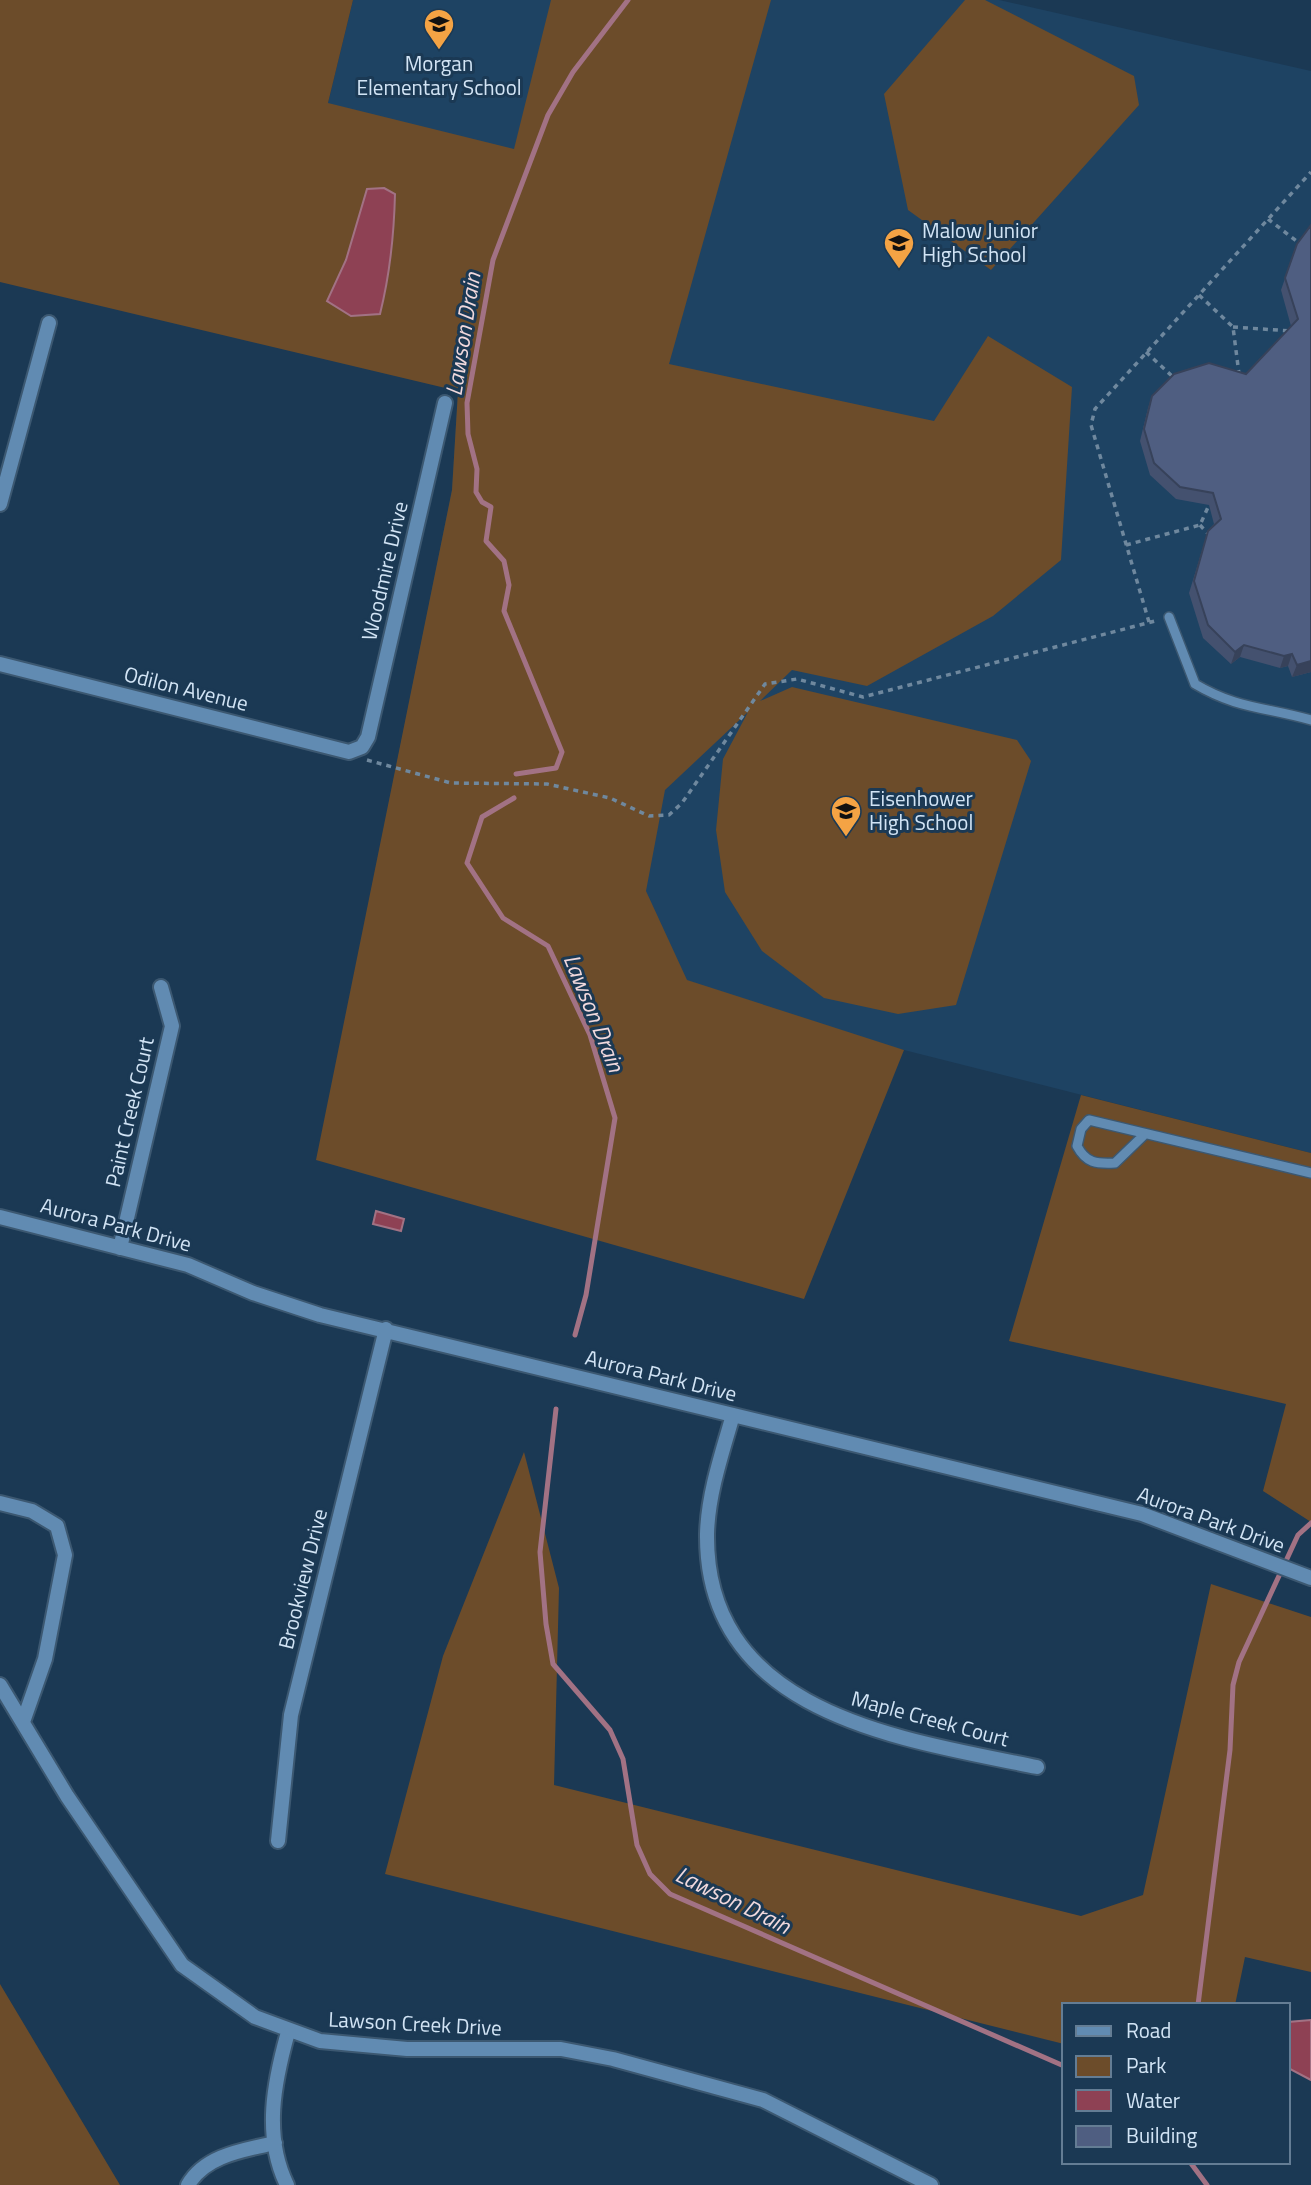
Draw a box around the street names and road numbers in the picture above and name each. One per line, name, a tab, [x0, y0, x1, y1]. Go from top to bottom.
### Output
street label: Woodmire Drive	[352, 498, 416, 643]
street label: Odilon Avenue	[121, 657, 252, 719]
street label: Paint Creek Court	[96, 1033, 162, 1190]
street label: Aurora Park Drive	[37, 1189, 195, 1260]
street label: Aurora Park Drive	[582, 1341, 740, 1409]
street label: Aurora Park Drive	[1133, 1478, 1290, 1561]
street label: Brookview Drive	[269, 1505, 335, 1652]
street label: Maple Creek Court	[848, 1682, 1013, 1755]
street label: Lawson Creek Drive	[328, 2002, 503, 2044]

